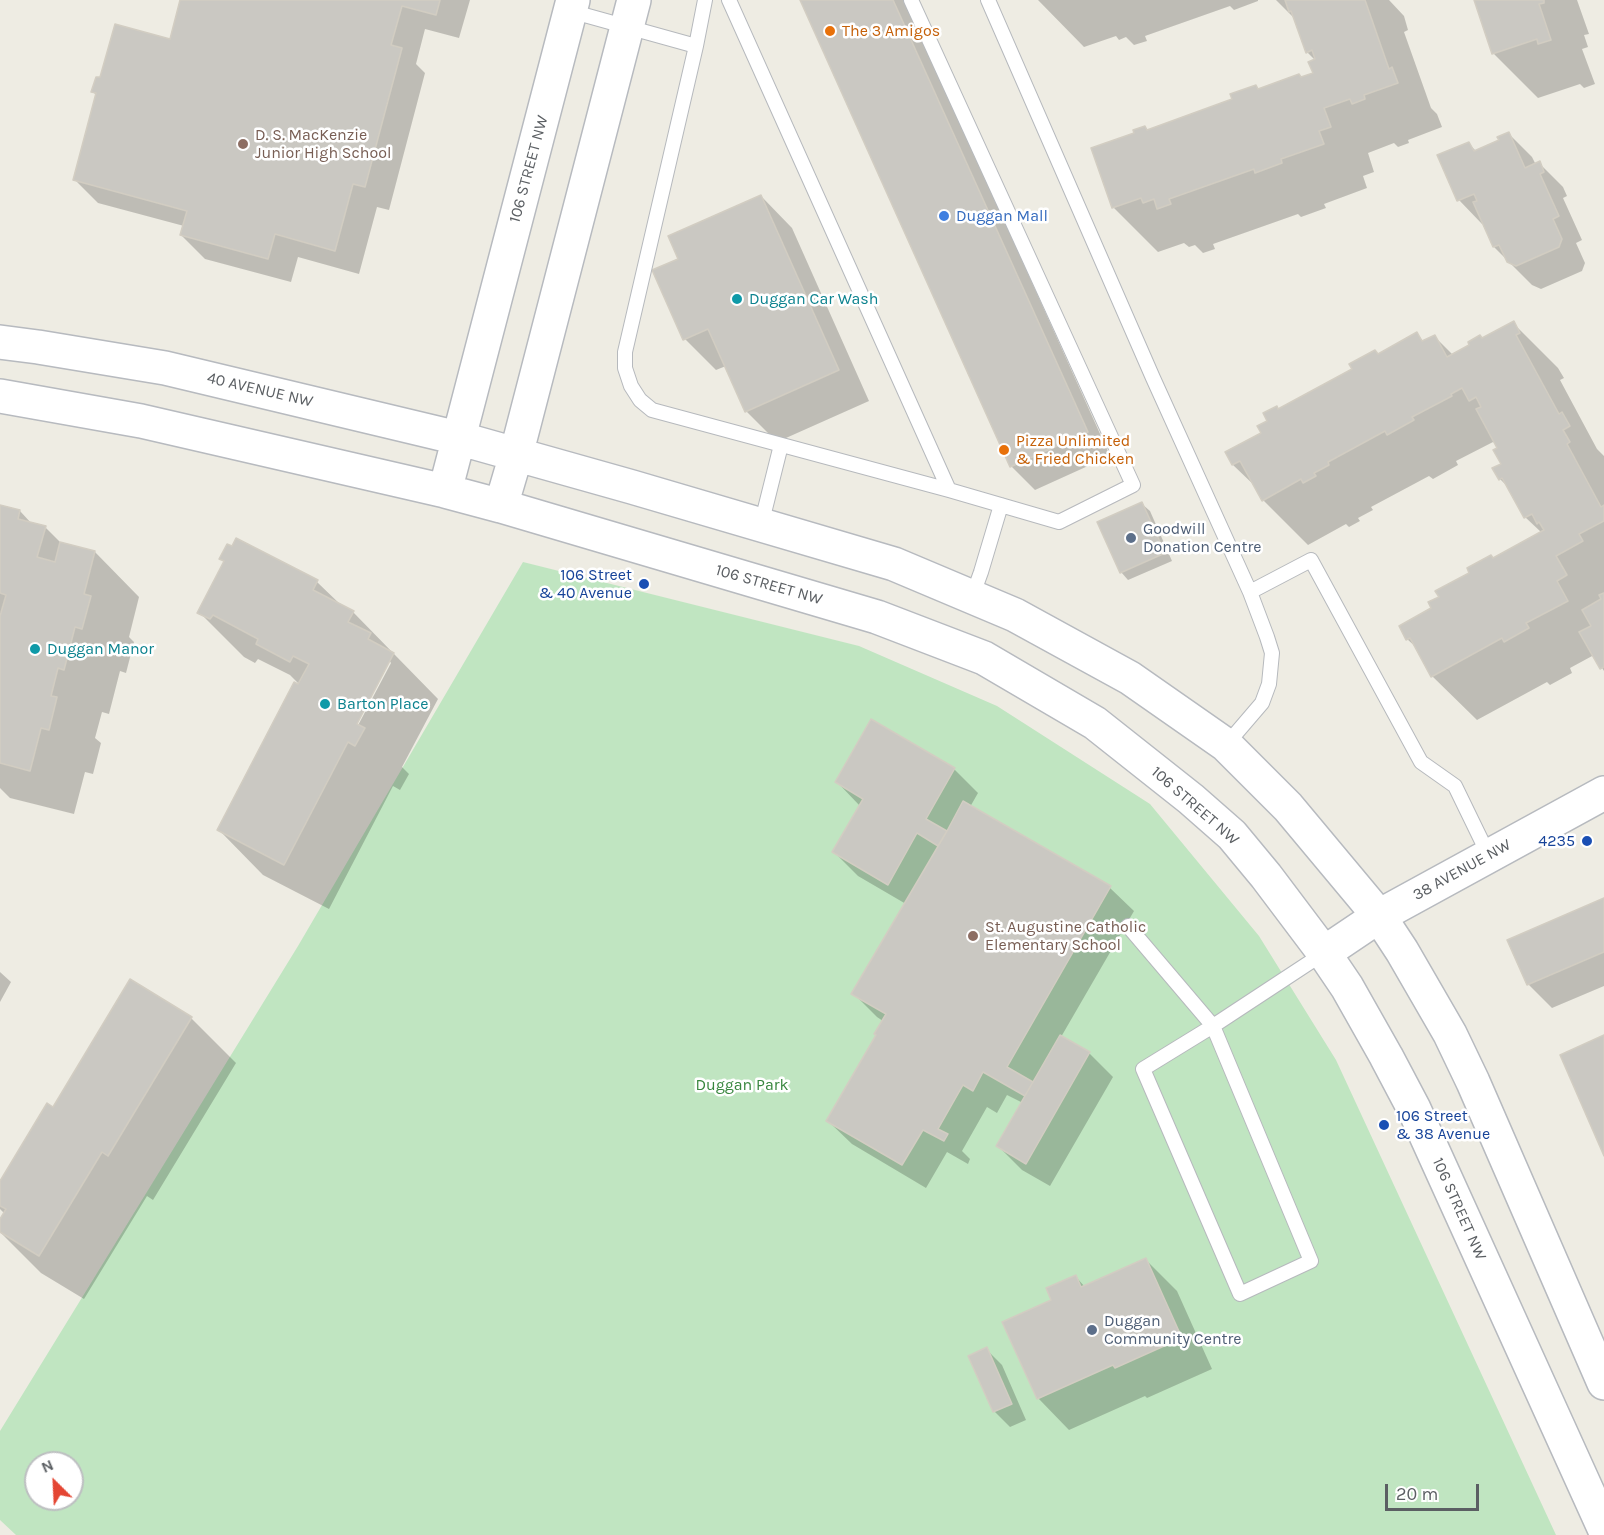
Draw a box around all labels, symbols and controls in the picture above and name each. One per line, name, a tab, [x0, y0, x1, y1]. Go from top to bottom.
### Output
place label: The 3 Amigos	[842, 21, 940, 41]
marker: The 3 Amigos	[823, 24, 837, 38]
street label: 106 STREET NW	[505, 113, 553, 225]
place label: D. S. MacKenzie Junior High School	[255, 125, 391, 163]
marker: D. S. MacKenzie Junior High School	[236, 137, 250, 151]
place label: Duggan Mall	[956, 206, 1048, 226]
marker: Duggan Mall	[937, 209, 951, 223]
place label: Duggan Car Wash	[749, 289, 878, 309]
marker: Duggan Car Wash	[730, 292, 744, 306]
street label: 40 AVENUE NW	[205, 368, 315, 412]
place label: Pizza Unlimited & Fried Chicken	[1016, 431, 1134, 469]
marker: Pizza Unlimited & Fried Chicken	[997, 443, 1011, 457]
place label: Goodwill Donation Centre	[1143, 519, 1261, 557]
marker: Goodwill Donation Centre	[1124, 531, 1138, 545]
street label: 106 STREET NW	[713, 561, 825, 609]
place label: 106 Street & 40 Avenue	[539, 565, 632, 603]
marker: 106 Street & 40 Avenue	[637, 577, 651, 591]
place label: Duggan Manor	[47, 639, 154, 659]
marker: Duggan Manor	[28, 642, 42, 656]
place label: Barton Place	[337, 694, 428, 714]
marker: Barton Place	[318, 697, 332, 711]
street label: 106 STREET NW	[1147, 763, 1243, 849]
place label: 4235	[1538, 831, 1575, 851]
marker: 4235	[1580, 834, 1594, 848]
street label: 38 AVENUE NW	[1410, 835, 1514, 905]
place label: St. Augustine Catholic Elementary School	[985, 917, 1146, 955]
marker: St. Augustine Catholic Elementary School	[966, 929, 980, 943]
park label: Duggan Park	[695, 1075, 789, 1095]
place label: 106 Street & 38 Avenue	[1396, 1106, 1490, 1144]
marker: 106 Street & 38 Avenue	[1377, 1118, 1391, 1132]
street label: 106 STREET NW	[1428, 1155, 1490, 1263]
place label: Duggan Community Centre	[1104, 1311, 1242, 1349]
marker: Duggan Community Centre	[1085, 1323, 1099, 1337]
north arrow	[24, 1451, 84, 1511]
text: N	[38, 1455, 56, 1477]
scale bar	[1388, 1472, 1482, 1510]
text: 20 m	[1396, 1483, 1438, 1505]

